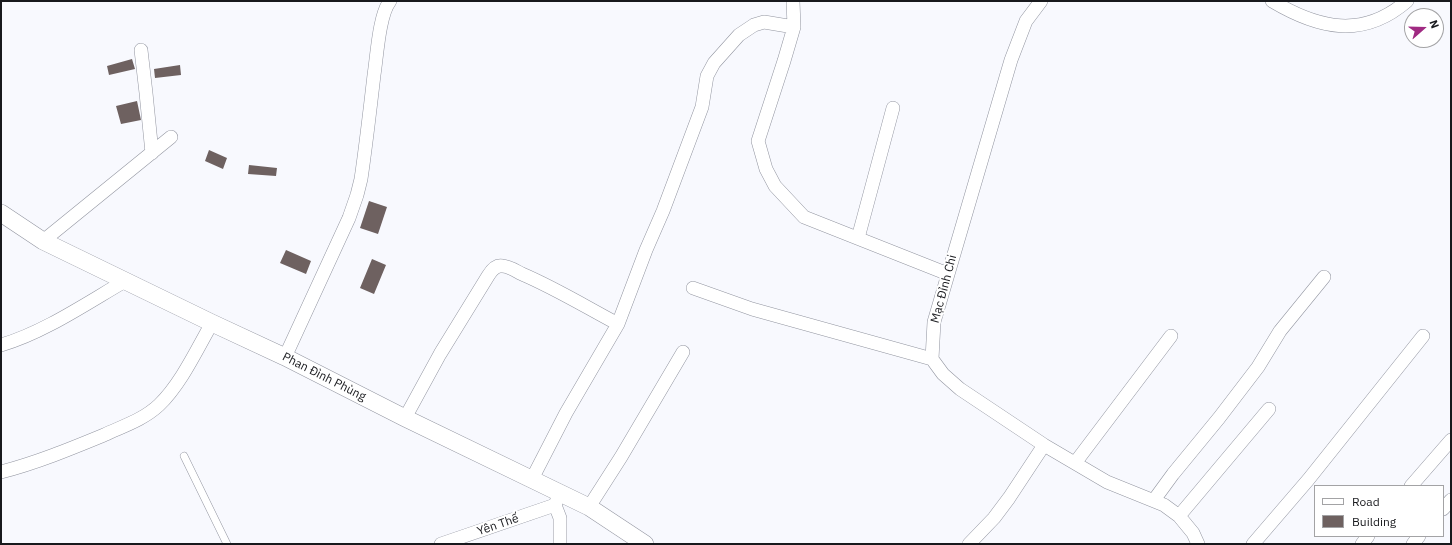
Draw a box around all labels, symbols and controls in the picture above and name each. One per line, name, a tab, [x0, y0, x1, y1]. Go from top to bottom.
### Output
north arrow	[1404, 8, 1444, 48]
text: N	[1426, 18, 1442, 30]
street label: Mạc Đỉnh Chi	[928, 253, 960, 325]
street label: Phan Đình Phùng	[280, 350, 368, 404]
legend	[1314, 485, 1444, 537]
text: Road	[1352, 494, 1380, 509]
street label: Yên Thế	[475, 511, 521, 539]
text: Building	[1352, 514, 1396, 529]

